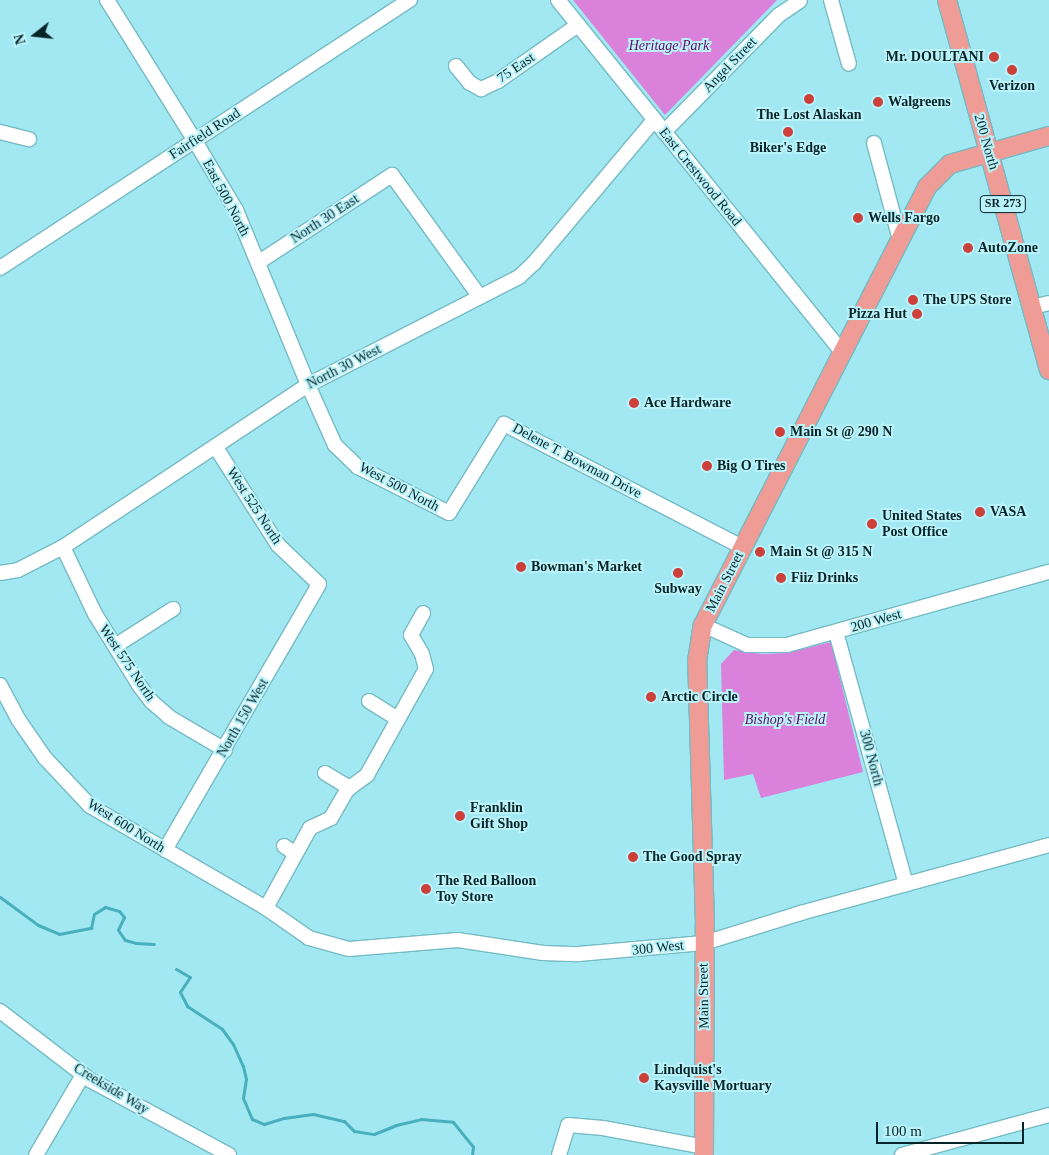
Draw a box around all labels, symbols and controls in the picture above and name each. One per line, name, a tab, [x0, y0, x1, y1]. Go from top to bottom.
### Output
north arrow	[10, 10, 60, 60]
text: N	[11, 32, 29, 46]
street label: Angel Street	[700, 34, 760, 96]
park label: Heritage Park	[629, 38, 709, 54]
street label: 75 East	[494, 49, 538, 87]
place label: Mr. DOULTANI	[886, 49, 984, 65]
marker: Mr. DOULTANI	[988, 51, 1000, 63]
marker: Verizon	[1006, 64, 1018, 76]
place label: Verizon	[989, 78, 1035, 94]
marker: The Lost Alaskan	[803, 93, 815, 105]
place label: Walgreens	[888, 94, 951, 110]
marker: Walgreens	[872, 96, 884, 108]
street label: Fairfield Road	[166, 105, 244, 163]
place label: The Lost Alaskan	[756, 107, 862, 123]
street label: 200 North	[970, 112, 1002, 172]
street label: East Crestwood Road	[655, 125, 745, 229]
marker: Biker's Edge	[782, 126, 794, 138]
place label: Biker's Edge	[750, 140, 826, 156]
street label: East 500 North	[199, 157, 253, 239]
street label: North 30 East	[288, 191, 362, 247]
road number: SR 273	[979, 194, 1027, 213]
place label: Wells Fargo	[868, 210, 940, 226]
marker: Wells Fargo	[852, 212, 864, 224]
place label: AutoZone	[978, 240, 1038, 256]
marker: AutoZone	[962, 242, 974, 254]
place label: The UPS Store	[923, 292, 1011, 308]
marker: The UPS Store	[907, 294, 919, 306]
place label: Pizza Hut	[848, 306, 907, 322]
marker: Pizza Hut	[911, 308, 923, 320]
street label: North 30 West	[304, 341, 384, 393]
place label: Ace Hardware	[644, 395, 731, 411]
marker: Ace Hardware	[628, 397, 640, 409]
street label: Delene T. Bowman Drive	[510, 420, 644, 502]
place label: Main St @ 290 N	[790, 424, 892, 440]
marker: Main St @ 290 N	[774, 426, 786, 438]
place label: Big O Tires	[717, 458, 786, 474]
street label: West 500 North	[356, 459, 442, 515]
marker: Big O Tires	[701, 460, 713, 472]
street label: West 525 North	[223, 464, 285, 548]
place label: VASA	[990, 504, 1026, 520]
marker: VASA	[974, 506, 986, 518]
place label: United States Post Office	[882, 508, 962, 540]
marker: United States Post Office	[866, 518, 878, 530]
place label: Main St @ 315 N	[770, 544, 872, 560]
marker: Main St @ 315 N	[754, 546, 766, 558]
street label: Main Street	[703, 549, 747, 615]
place label: Bowman's Market	[531, 559, 642, 575]
marker: Bowman's Market	[515, 561, 527, 573]
marker: Subway	[672, 567, 684, 579]
place label: Fiiz Drinks	[791, 570, 858, 586]
marker: Fiiz Drinks	[775, 572, 787, 584]
place label: Subway	[654, 581, 702, 597]
street label: 200 West	[849, 606, 903, 636]
street label: West 575 North	[95, 622, 159, 704]
street label: North 150 West	[214, 676, 272, 760]
place label: Arctic Circle	[661, 689, 738, 705]
marker: Arctic Circle	[645, 691, 657, 703]
park label: Bishop's Field	[745, 712, 825, 728]
street label: 300 North	[855, 728, 887, 788]
street label: West 600 North	[84, 795, 168, 857]
place label: Franklin Gift Shop	[470, 800, 528, 832]
marker: Franklin Gift Shop	[454, 810, 466, 822]
place label: The Good Spray	[643, 849, 742, 865]
marker: The Good Spray	[627, 851, 639, 863]
place label: The Red Balloon Toy Store	[436, 873, 536, 906]
marker: The Red Balloon Toy Store	[420, 883, 432, 895]
street label: 300 West	[631, 937, 685, 959]
street label: Main Street	[695, 963, 713, 1029]
street label: Creekside Way	[70, 1060, 152, 1118]
place label: Lindquist's Kaysville Mortuary	[654, 1062, 772, 1094]
marker: Lindquist's Kaysville Mortuary	[638, 1072, 650, 1084]
scale bar	[879, 1112, 1026, 1144]
text: 100 m	[884, 1123, 922, 1139]

